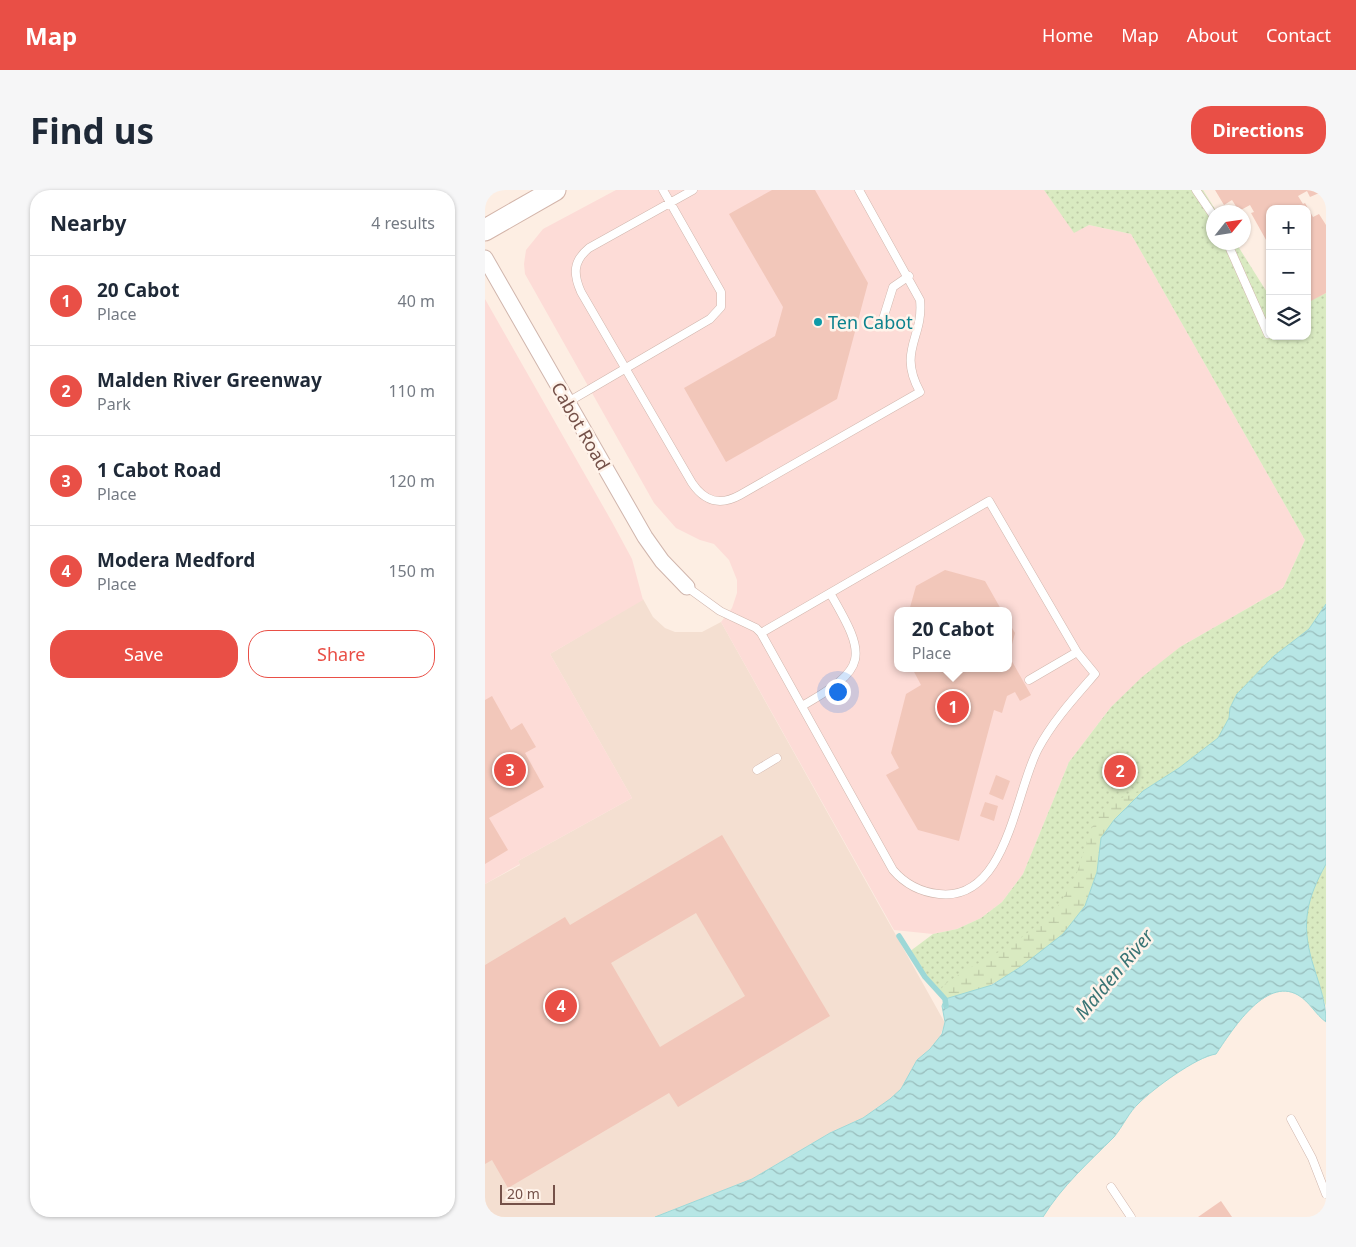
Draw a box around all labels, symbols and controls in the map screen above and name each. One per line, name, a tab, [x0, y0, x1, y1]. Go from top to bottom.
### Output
text: Map	[25, 19, 77, 52]
text: Home	[1042, 23, 1093, 47]
text: Map	[1121, 23, 1159, 47]
text: About	[1187, 23, 1238, 47]
text: Contact	[1266, 23, 1331, 47]
button: Directions	[1191, 106, 1326, 154]
text: Find us	[30, 107, 154, 154]
north arrow	[1206, 205, 1251, 250]
map controls	[1266, 205, 1311, 340]
button: +	[1266, 205, 1311, 250]
text: Nearby	[50, 209, 126, 237]
text: 4 results	[371, 212, 435, 234]
button: −	[1266, 250, 1311, 295]
text: 20 Cabot	[97, 277, 179, 303]
text: 1	[61, 290, 71, 312]
text: 40 m	[398, 290, 435, 312]
button: layers	[1266, 295, 1311, 340]
text: Place	[97, 303, 137, 325]
place label: Ten Cabot	[828, 310, 913, 334]
marker: Ten Cabot	[812, 316, 824, 328]
text: Malden River Greenway	[97, 367, 322, 393]
street label: Cabot Road	[546, 378, 616, 474]
text: 2	[61, 380, 71, 402]
text: 110 m	[388, 380, 435, 402]
text: Park	[97, 393, 131, 415]
text: 1 Cabot Road	[97, 457, 221, 483]
text: 3	[61, 470, 71, 492]
text: 120 m	[388, 470, 435, 492]
text: Place	[97, 483, 137, 505]
text: Modera Medford	[97, 547, 255, 573]
text: 4	[61, 560, 71, 582]
text: 150 m	[388, 560, 435, 582]
text: Place	[97, 573, 137, 595]
popup	[894, 607, 1012, 672]
text: 20 Cabot	[912, 616, 994, 642]
button: Save	[50, 630, 238, 678]
button: Share	[248, 630, 435, 678]
text: Place	[912, 642, 951, 664]
your location	[825, 679, 851, 705]
pin: 1	[937, 688, 969, 726]
pin: 3	[494, 751, 526, 789]
pin: 2	[1104, 752, 1136, 790]
water label: Malden River	[1069, 922, 1160, 1024]
pin: 4	[545, 987, 577, 1025]
scale bar	[500, 1182, 555, 1205]
text: 20 m	[507, 1184, 540, 1203]

